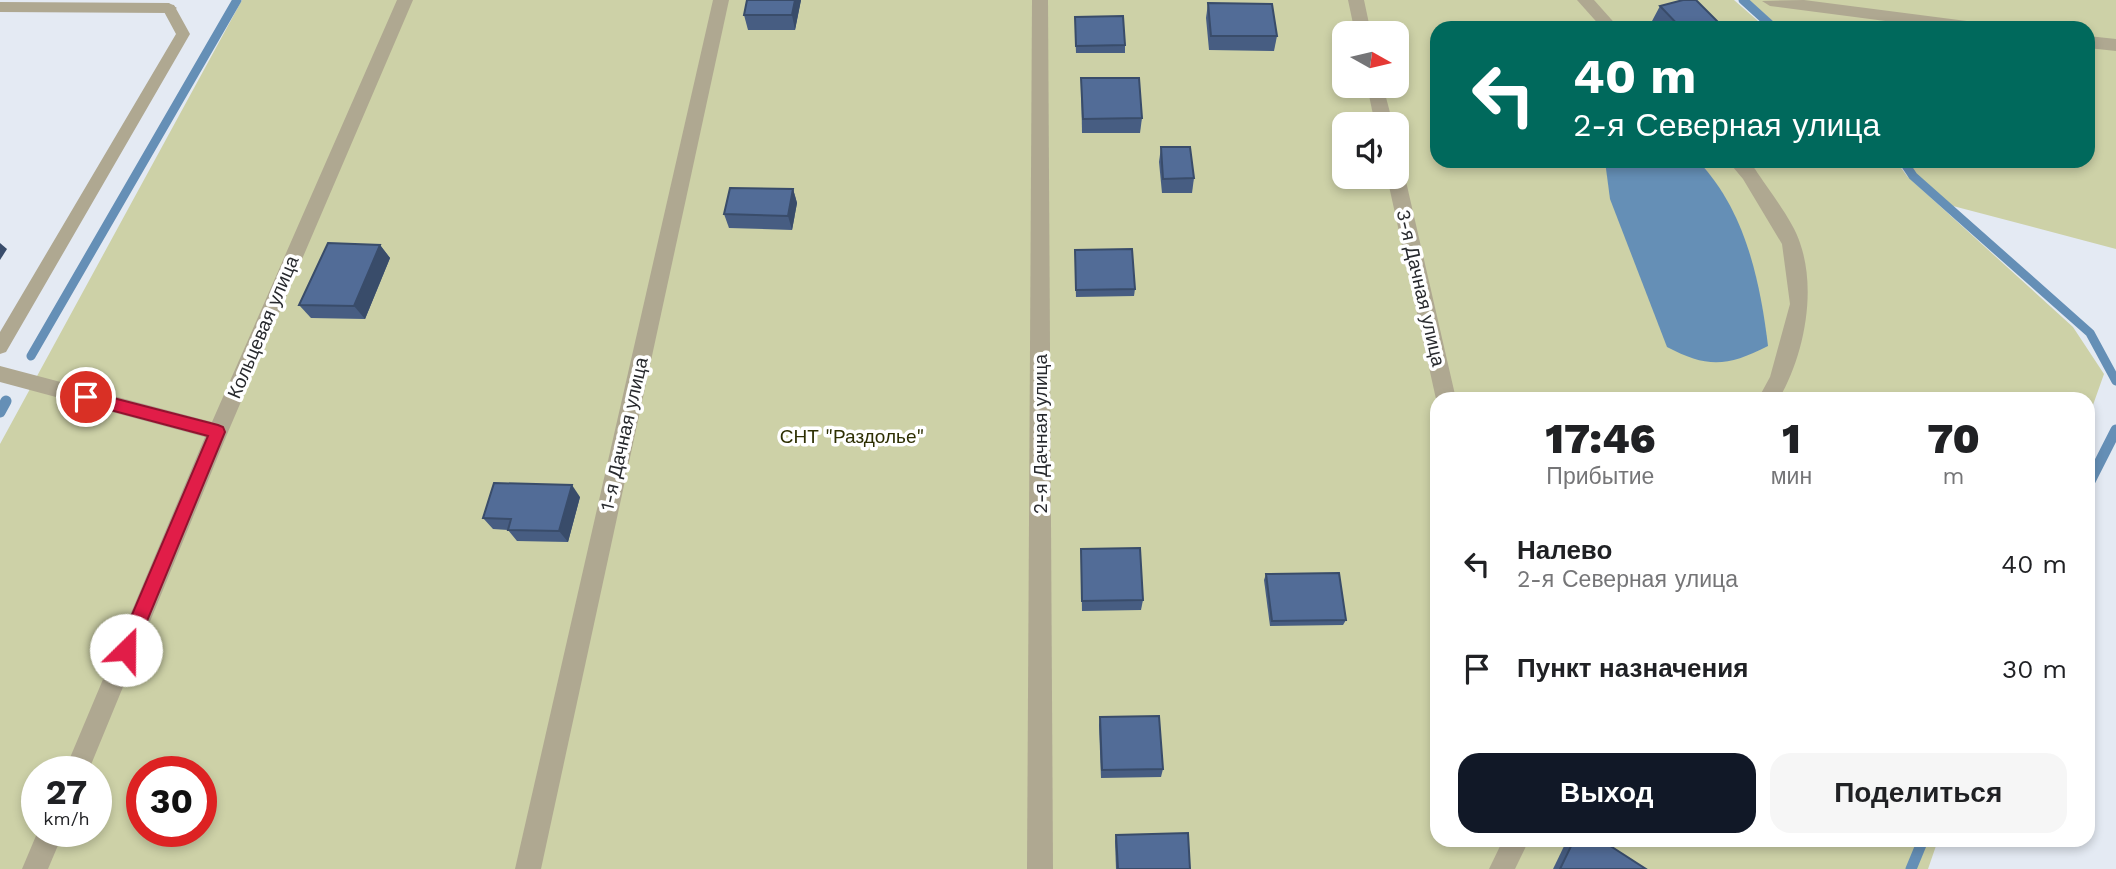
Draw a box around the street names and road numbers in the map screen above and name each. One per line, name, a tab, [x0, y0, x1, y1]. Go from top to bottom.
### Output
street label: 3-я Дачная улица	[1392, 207, 1450, 369]
street label: Кольцевая улица	[223, 252, 304, 402]
street label: 2-я Дачная улица	[1029, 354, 1052, 514]
street label: 1-я Дачная улица	[595, 355, 653, 513]

